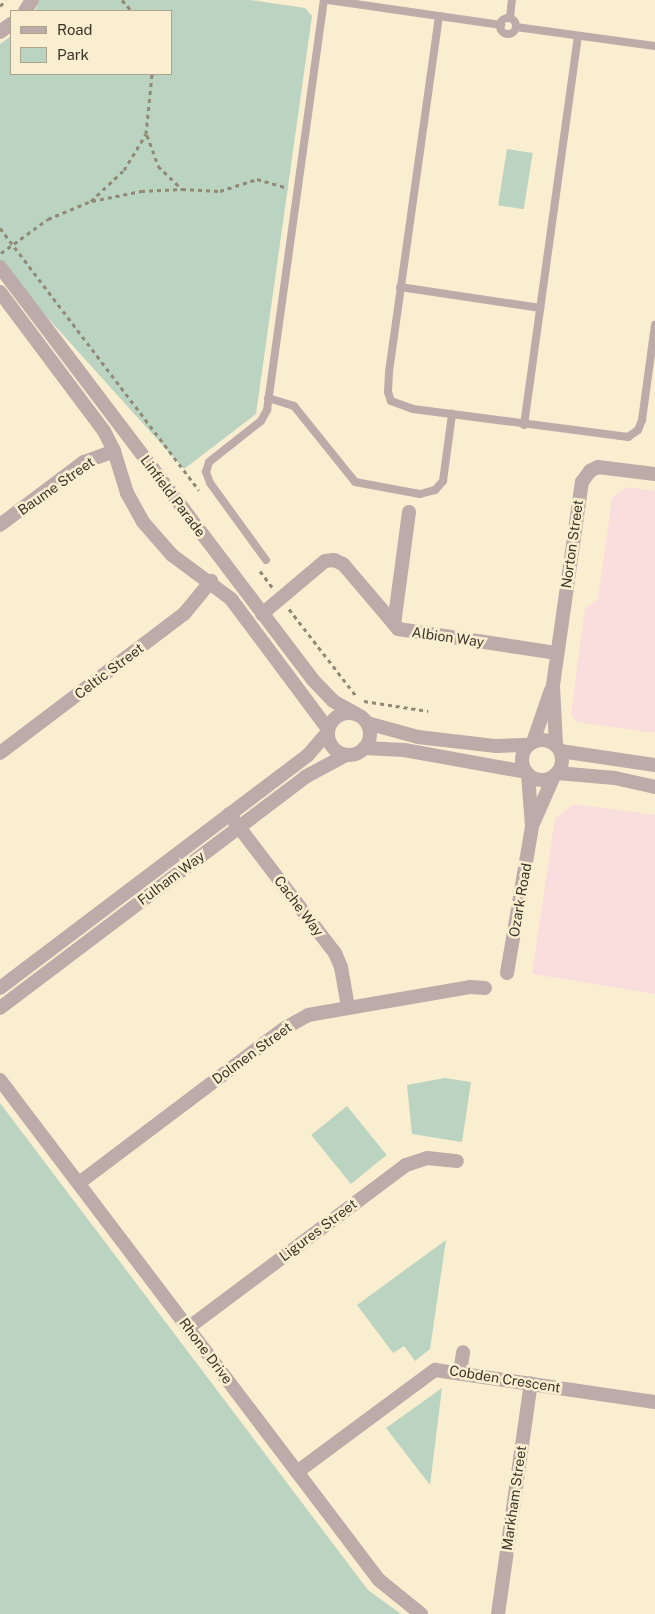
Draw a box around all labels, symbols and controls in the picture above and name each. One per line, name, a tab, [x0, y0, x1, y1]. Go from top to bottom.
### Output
legend	[10, 10, 172, 75]
text: Road	[57, 21, 93, 38]
text: Park	[57, 46, 89, 63]
street label: Linfield Parade	[137, 452, 209, 540]
street label: Baume Street	[14, 453, 98, 519]
street label: Norton Street	[557, 499, 587, 589]
street label: Albion Way	[411, 624, 485, 650]
street label: Celtic Street	[71, 640, 147, 702]
street label: Fulham Way	[134, 847, 208, 909]
street label: Ozark Road	[505, 862, 535, 938]
street label: Cache Way	[271, 872, 327, 940]
street label: Dolmen Street	[209, 1019, 295, 1087]
street label: Ligures Street	[276, 1195, 360, 1265]
street label: Rhone Drive	[176, 1315, 236, 1387]
street label: Cobden Crescent	[448, 1362, 562, 1396]
street label: Markham Street	[498, 1445, 530, 1551]

